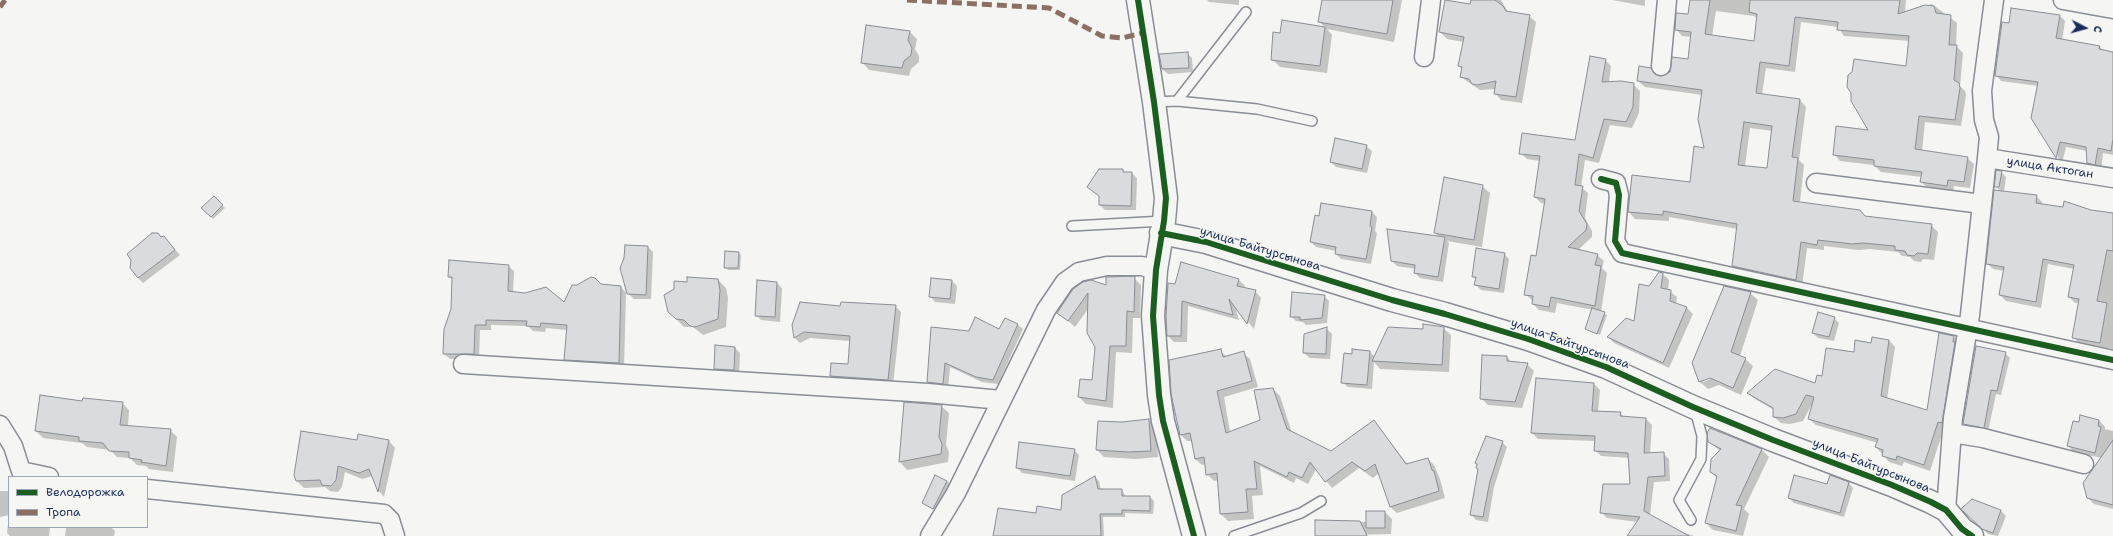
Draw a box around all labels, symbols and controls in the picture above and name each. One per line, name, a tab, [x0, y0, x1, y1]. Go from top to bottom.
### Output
north arrow	[2065, 8, 2105, 48]
text: С	[2090, 25, 2105, 33]
street label: улица Актоган	[2006, 154, 2094, 182]
street label: улица Байтурсынова	[1198, 224, 1322, 274]
street label: улица Байтурсынова	[1509, 316, 1631, 372]
street label: улица Байтурсынова	[1810, 436, 1932, 496]
legend	[8, 476, 148, 528]
text: Велодорожка	[46, 484, 124, 500]
text: Тропа	[46, 504, 80, 520]

